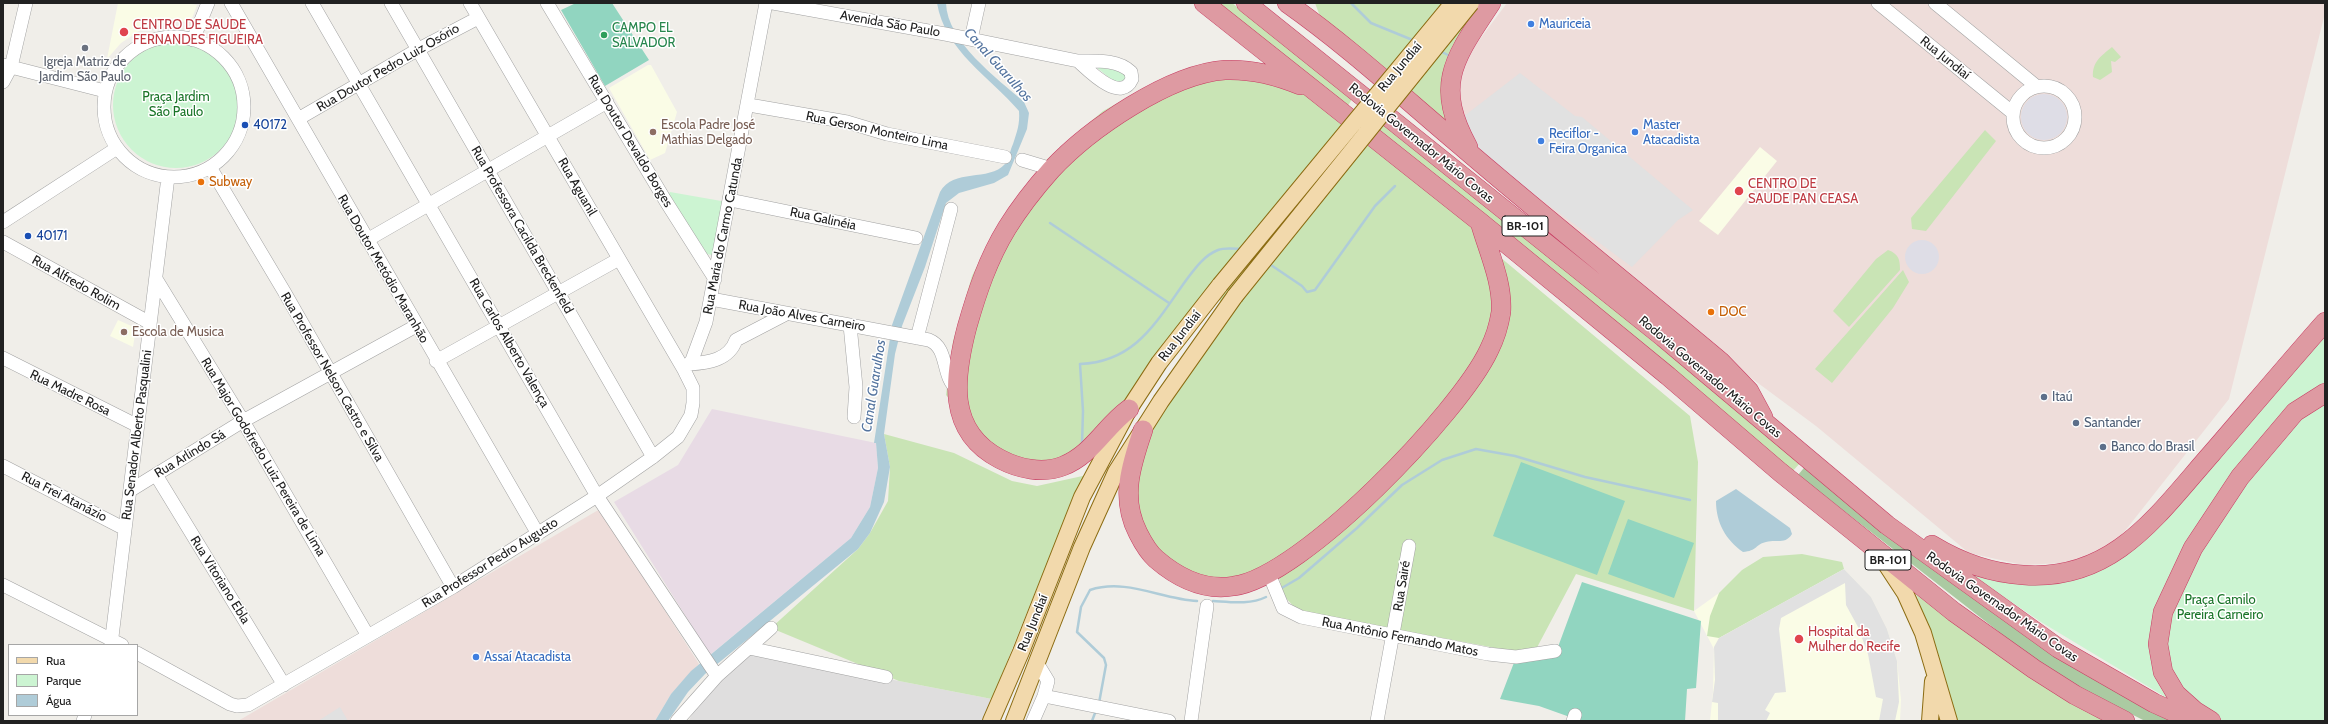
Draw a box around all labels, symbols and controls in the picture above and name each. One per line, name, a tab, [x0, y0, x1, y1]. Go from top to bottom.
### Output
street label: Avenida São Paulo	[839, 8, 941, 40]
place label: Mauriceia	[1539, 16, 1591, 32]
place label: CENTRO DE SAUDE FERNANDES FIGUEIRA	[133, 17, 263, 48]
marker: Mauriceia	[1526, 19, 1536, 29]
place label: CAMPO EL SALVADOR	[612, 20, 675, 51]
street label: Rua Doutor Pedro Luiz Osório	[314, 21, 462, 115]
water label: Canal Guarulhos	[960, 25, 1036, 105]
marker: CENTRO DE SAUDE FERNANDES FIGUEIRA	[118, 26, 130, 38]
marker: CAMPO EL SALVADOR	[599, 30, 609, 40]
street label: Rua Jundiaí	[1917, 33, 1973, 83]
street label: Rua Jundiaí	[1375, 39, 1425, 95]
marker: Igreja Matriz de Jardim São Paulo	[80, 43, 90, 53]
place label: Igreja Matriz de Jardim São Paulo	[39, 54, 131, 85]
street label: Rua Doutor Devaldo Borges	[584, 72, 676, 210]
street label: Rodovia Governador Mário Covas	[1346, 80, 1496, 206]
park label: Praça Jardim São Paulo	[142, 89, 210, 120]
street label: Rua Gerson Monteiro Lima	[804, 108, 950, 154]
place label: 40172	[253, 117, 287, 133]
place label: Escola Padre José Mathias Delgado	[661, 117, 755, 148]
place label: Master Atacadista	[1643, 117, 1699, 148]
marker: 40172	[240, 120, 250, 130]
place label: Reciflor - Feira Organica	[1549, 126, 1627, 157]
marker: Escola Padre José Mathias Delgado	[648, 127, 658, 137]
marker: Master Atacadista	[1630, 127, 1640, 137]
marker: Reciflor - Feira Organica	[1536, 136, 1546, 146]
street label: Rua Professora Cacilda Breckenfeld	[468, 143, 576, 317]
street label: Rua Aguanil	[554, 155, 600, 219]
street label: Rua Maria do Carmo Catunda	[700, 156, 746, 316]
place label: Subway	[209, 174, 252, 190]
place label: CENTRO DE SAUDE PAN CEASA	[1748, 176, 1858, 207]
marker: Subway	[196, 177, 206, 187]
marker: CENTRO DE SAUDE PAN CEASA	[1733, 185, 1745, 197]
street label: Rua Doutor Metódio Maranhão	[334, 192, 432, 346]
street label: Rua Galinéia	[788, 204, 858, 234]
road number: BR-101	[1502, 216, 1548, 236]
place label: 40171	[36, 228, 68, 244]
marker: 40171	[23, 231, 33, 241]
street label: Rua Alfredo Rolim	[29, 252, 123, 314]
street label: Rua Carlos Alberto Valença	[466, 276, 552, 410]
street label: Rua Professor Nelson Castro e Silva	[277, 290, 387, 464]
street label: Rua João Alves Carneiro	[737, 297, 867, 335]
place label: DOC	[1719, 304, 1746, 320]
marker: DOC	[1706, 307, 1716, 317]
street label: Rua Jundiaí	[1155, 308, 1205, 364]
street label: Rodovia Governador Mário Covas	[1636, 313, 1784, 441]
place label: Escola de Musica	[132, 324, 224, 340]
marker: Escola de Musica	[119, 327, 129, 337]
water label: Canal Guarulhos	[858, 338, 890, 434]
street label: Rua Senador Alberto Pasqualini	[119, 349, 155, 521]
street label: Rua Major Godofredo Luiz Pereira de Lima	[197, 355, 329, 559]
street label: Rua Madre Rosa	[27, 367, 113, 419]
place label: Itaú	[2052, 389, 2073, 405]
marker: Itaú	[2039, 392, 2049, 402]
place label: Santander	[2084, 415, 2141, 431]
marker: Santander	[2071, 418, 2081, 428]
street label: Rua Arlindo Sá	[152, 427, 228, 481]
place label: Banco do Brasil	[2111, 439, 2195, 455]
marker: Banco do Brasil	[2098, 442, 2108, 452]
street label: Rua Frei Atanázio	[19, 469, 109, 525]
street label: Rua Professor Pedro Augusto	[419, 515, 561, 611]
street label: Rua Vitoriano Ebla	[187, 533, 253, 627]
street label: Rodovia Governador Mário Covas	[1923, 549, 2081, 665]
road number: BR-101	[1865, 550, 1911, 570]
street label: Rua Sairé	[1390, 560, 1414, 612]
street label: Rua Jundiaí	[1015, 592, 1051, 654]
park label: Praça Camilo Pereira Carneiro	[2177, 592, 2263, 623]
street label: Rua Antônio Fernando Matos	[1321, 614, 1479, 660]
place label: Hospital da Mulher do Recife	[1808, 624, 1900, 655]
marker: Hospital da Mulher do Recife	[1793, 633, 1805, 645]
legend	[8, 644, 138, 716]
place label: Assaí Atacadista	[484, 649, 571, 665]
marker: Assaí Atacadista	[471, 652, 481, 662]
text: Rua	[46, 653, 65, 668]
text: Parque	[46, 673, 81, 688]
text: Água	[46, 693, 71, 708]

